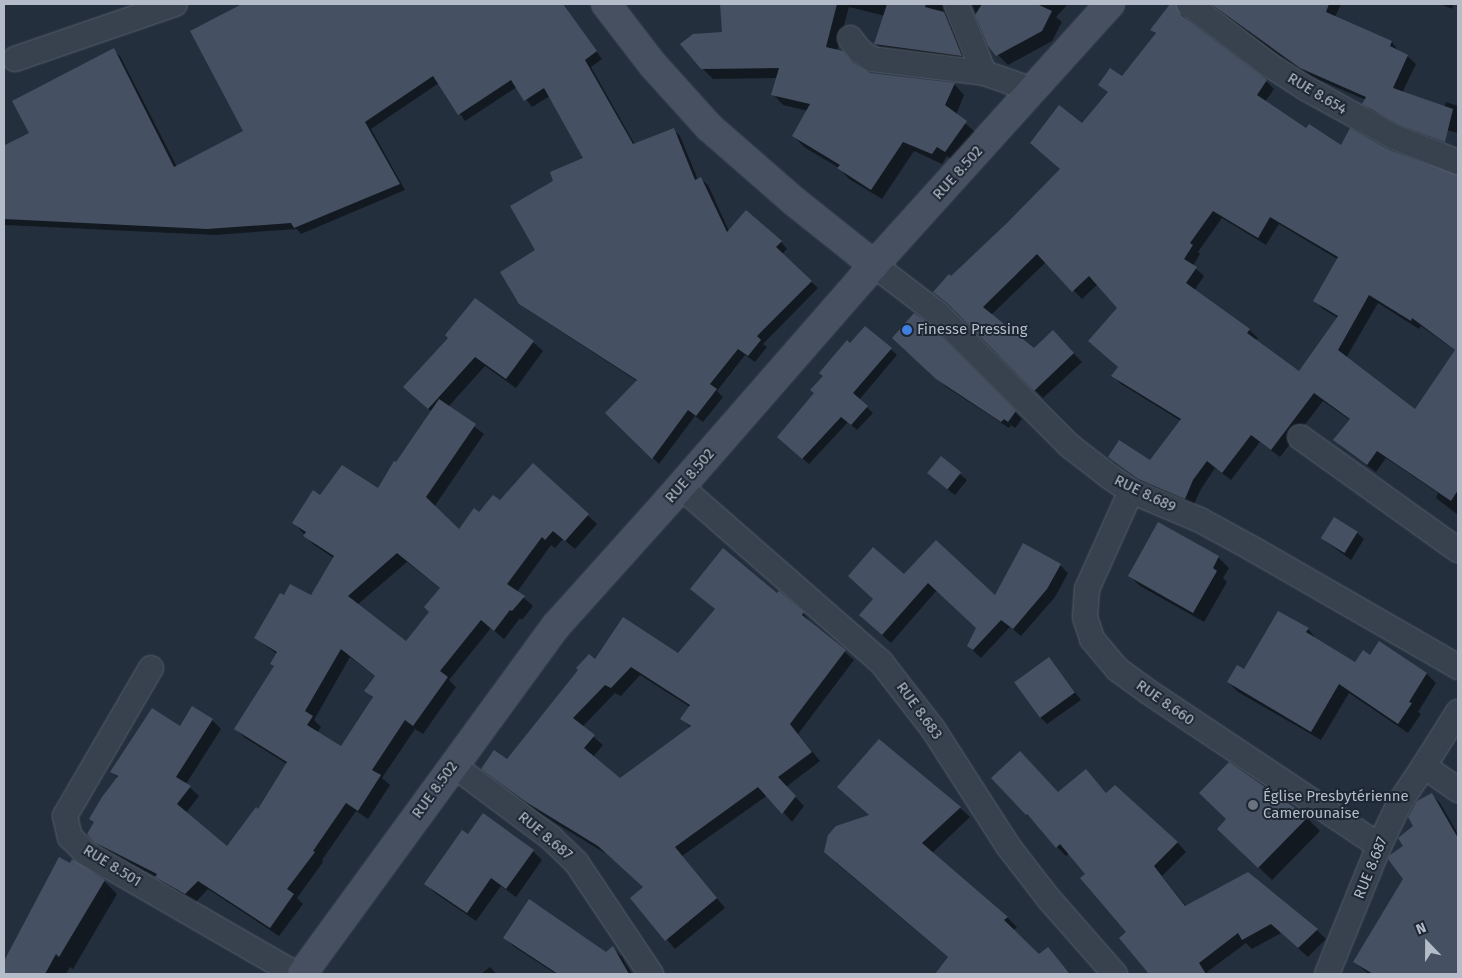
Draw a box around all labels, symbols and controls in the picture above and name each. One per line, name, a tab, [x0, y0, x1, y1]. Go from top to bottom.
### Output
street label: RUE 8.654	[1284, 69, 1350, 119]
street label: RUE 8.502	[929, 142, 987, 204]
place label: Finesse Pressing	[917, 321, 1028, 339]
marker: Finesse Pressing	[901, 324, 913, 336]
street label: RUE 8.502	[662, 445, 718, 507]
street label: RUE 8.689	[1111, 471, 1179, 517]
street label: RUE 8.660	[1132, 676, 1198, 730]
street label: RUE 8.683	[892, 679, 946, 743]
street label: RUE 8.502	[408, 758, 462, 822]
place label: Église Presbytérienne Camerounaise	[1263, 787, 1409, 822]
marker: Église Presbytérienne Camerounaise	[1247, 799, 1259, 811]
street label: RUE 8.687	[514, 808, 576, 864]
street label: RUE 8.687	[1350, 834, 1392, 902]
street label: RUE 8.501	[80, 841, 144, 891]
north arrow	[1402, 918, 1452, 968]
text: N	[1414, 919, 1429, 938]

